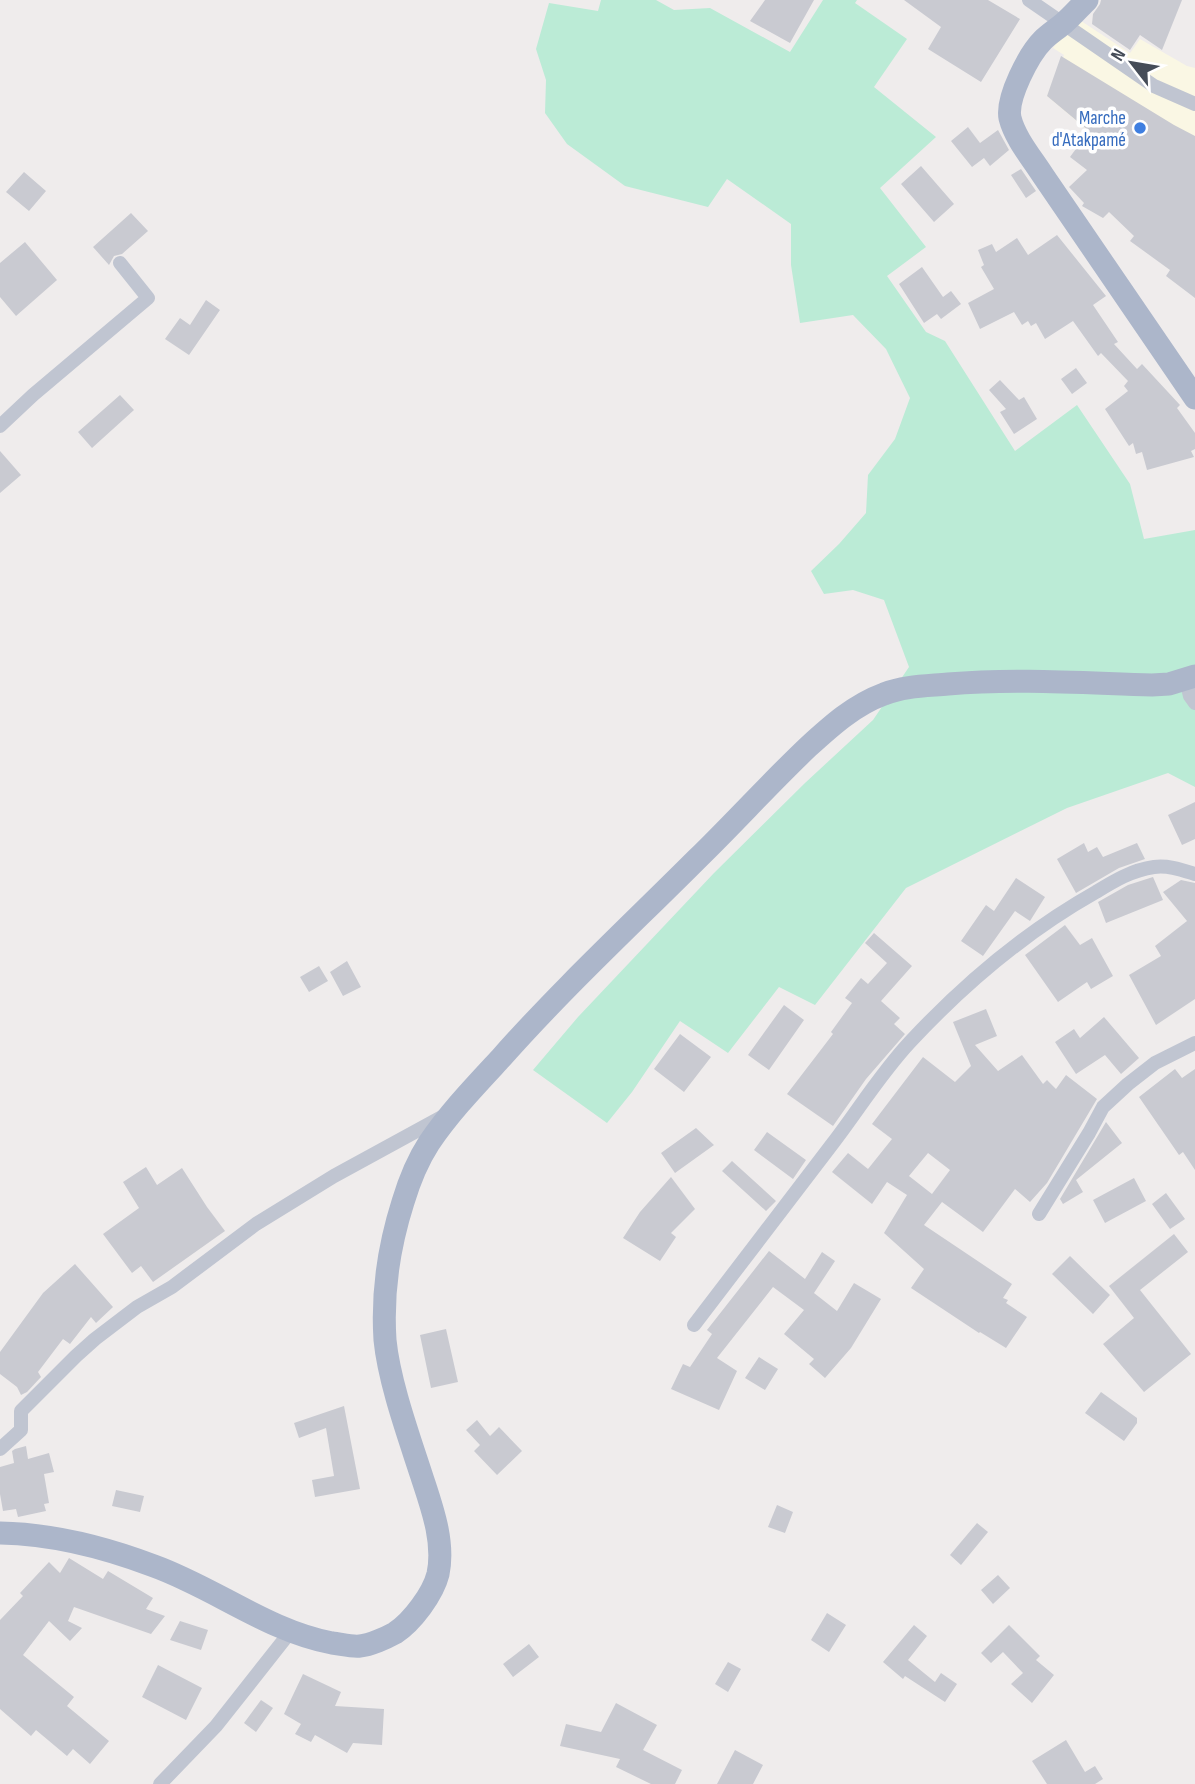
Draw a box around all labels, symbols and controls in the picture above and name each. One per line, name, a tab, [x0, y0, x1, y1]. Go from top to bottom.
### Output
north arrow	[1097, 28, 1167, 98]
text: N	[1106, 45, 1131, 65]
place label: Marche d'Atakpamé	[1052, 107, 1126, 152]
marker: Marche d'Atakpamé	[1132, 120, 1148, 136]

